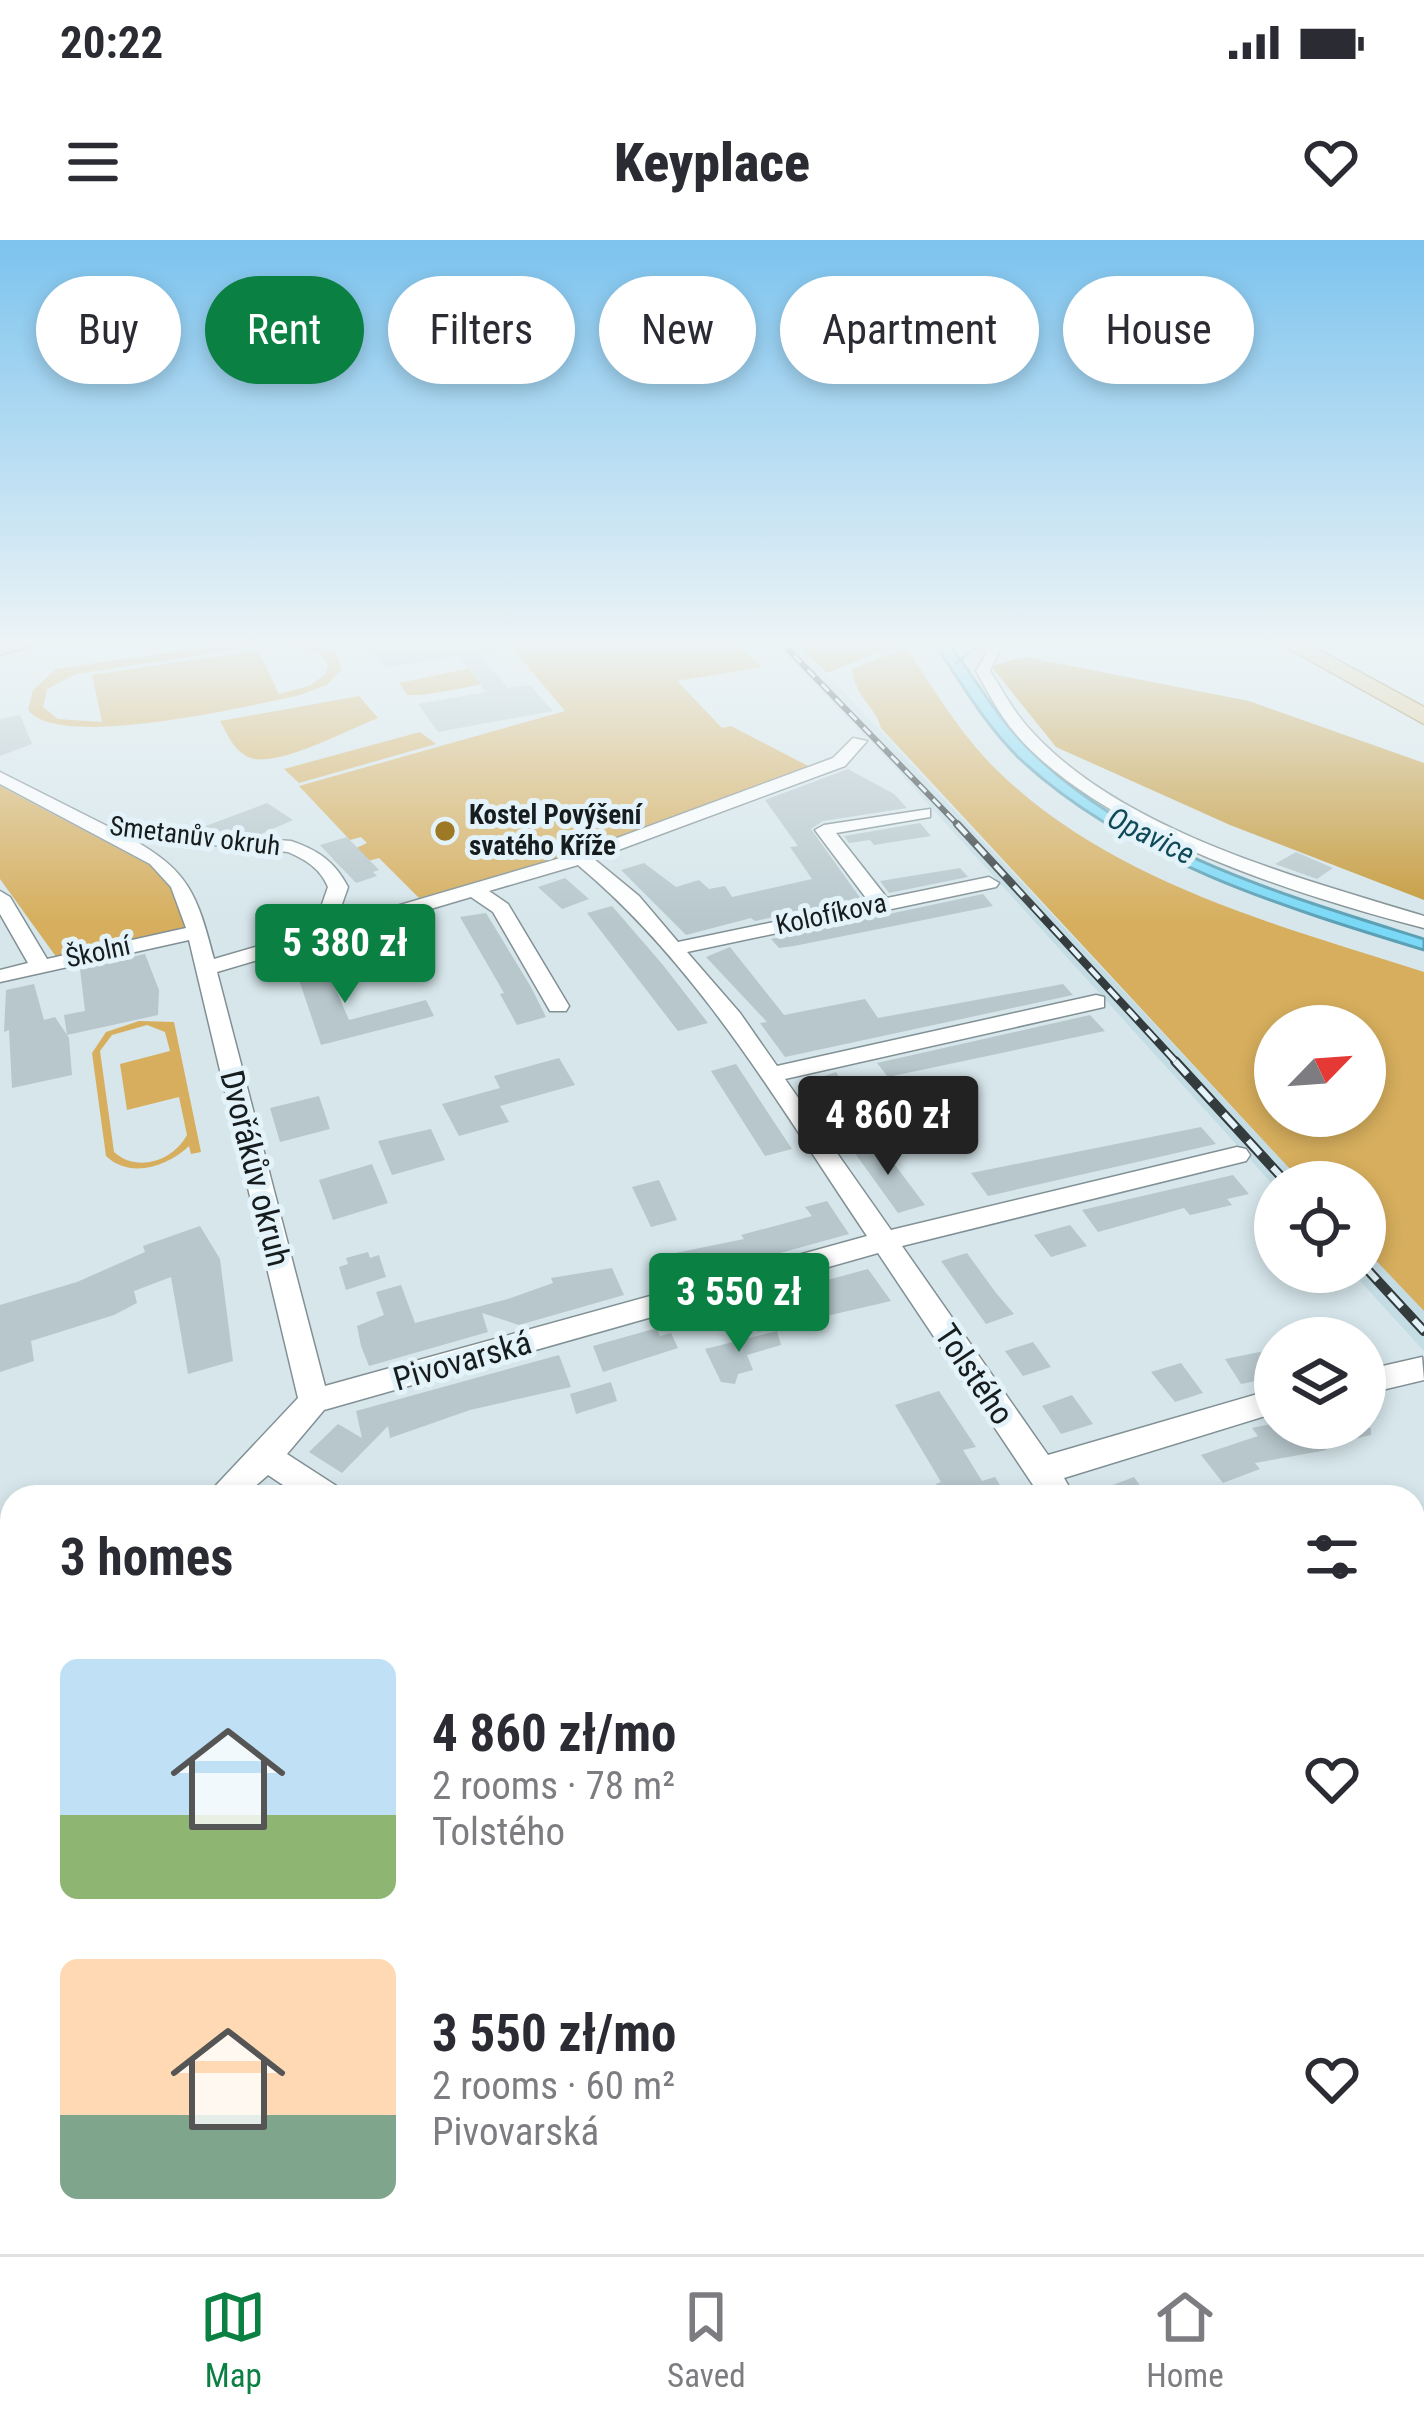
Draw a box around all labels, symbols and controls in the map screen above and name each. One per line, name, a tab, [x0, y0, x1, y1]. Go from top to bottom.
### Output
text: 20:22	[60, 16, 163, 69]
icon: menu	[60, 129, 126, 195]
icon: heart	[1298, 129, 1364, 195]
text: Keyplace	[614, 131, 810, 194]
chip: Buy	[36, 276, 181, 384]
chip: Rent	[205, 276, 364, 384]
chip: Filters	[388, 276, 575, 384]
chip: New	[599, 276, 756, 384]
chip: Apartment	[780, 276, 1039, 384]
chip: House	[1063, 276, 1254, 384]
place label: Kostel Povýšení svatého Kříže	[469, 799, 644, 862]
water label: Opavice	[1102, 800, 1200, 871]
street label: Smetanův okruh	[108, 810, 282, 862]
marker: Kostel Povýšení svatého Kříže	[432, 818, 458, 844]
street label: Kolofíkova	[773, 887, 889, 941]
pin: 5 380 zł	[221, 904, 469, 1006]
text: 5 380 zł	[282, 920, 408, 966]
street label: Školní	[62, 928, 135, 974]
north arrow	[1254, 1005, 1386, 1137]
map controls	[1254, 1005, 1386, 1449]
street label: Dvořákův okruh	[212, 1066, 299, 1270]
pin: 4 860 zł	[764, 1076, 1012, 1178]
text: 4 860 zł	[825, 1092, 951, 1138]
button: locate	[1254, 1161, 1386, 1293]
pin: 3 550 zł	[615, 1253, 863, 1355]
text: 3 550 zł	[676, 1269, 802, 1315]
street label: Tolstého	[927, 1317, 1022, 1432]
button: layers	[1254, 1317, 1386, 1449]
street label: Pivovarská	[389, 1322, 536, 1399]
icon: filters	[1299, 1524, 1365, 1590]
text: 3 homes	[60, 1528, 233, 1587]
text: 4 860 zł/mo	[432, 1704, 676, 1763]
icon: home	[156, 1707, 300, 1851]
icon: heart	[1299, 1746, 1365, 1812]
text: 2 rooms · 78 m²	[432, 1763, 675, 1809]
text: Tolstého	[432, 1809, 565, 1855]
text: 3 550 zł/mo	[432, 2004, 676, 2063]
icon: home	[156, 2007, 300, 2151]
icon: heart	[1299, 2046, 1365, 2112]
text: 2 rooms · 60 m²	[432, 2063, 675, 2109]
text: Pivovarská	[432, 2109, 599, 2155]
tab: Map	[200, 2284, 266, 2395]
tab: Saved	[667, 2284, 746, 2395]
tab: Home	[1146, 2284, 1224, 2395]

